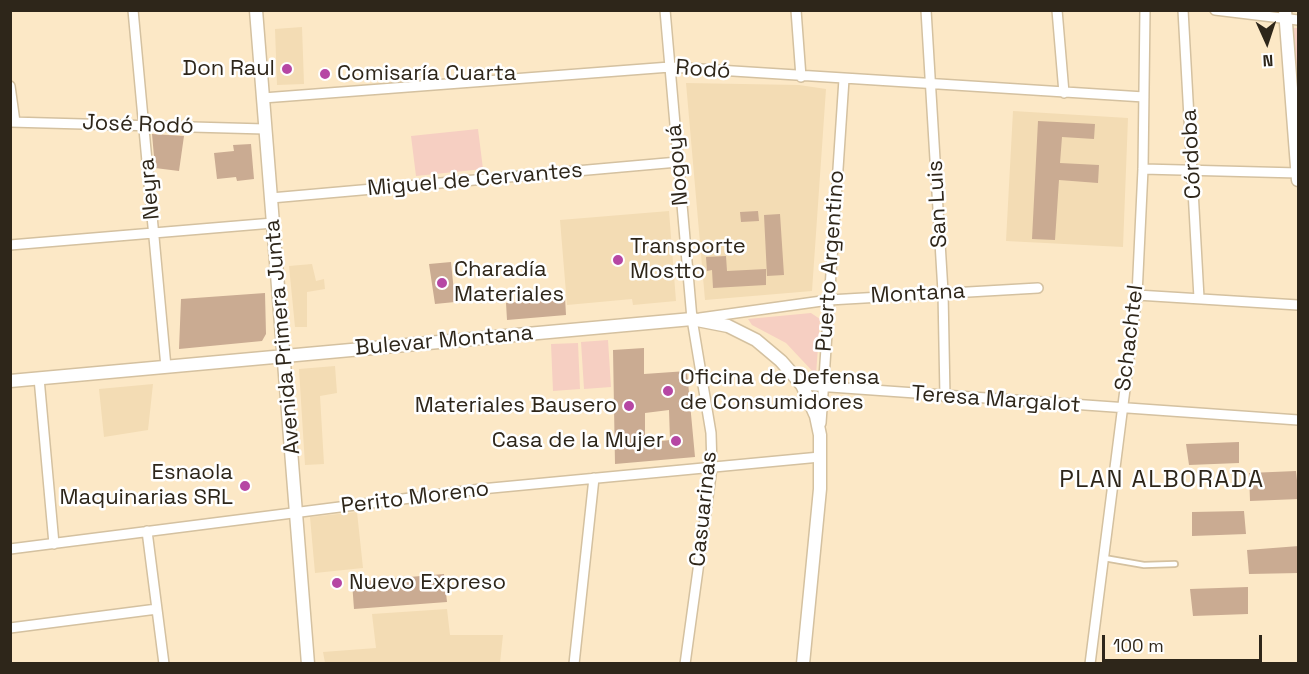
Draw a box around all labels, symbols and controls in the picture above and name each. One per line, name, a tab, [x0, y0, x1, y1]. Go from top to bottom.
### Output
north arrow	[1237, 12, 1297, 72]
text: N	[1262, 50, 1274, 71]
street label: Rodó	[675, 55, 731, 85]
place label: Don Raul	[183, 56, 275, 82]
place label: Comisaría Cuarta	[337, 61, 516, 87]
marker: Don Raul	[280, 62, 294, 76]
marker: Comisaría Cuarta	[318, 67, 332, 81]
street label: Córdoba	[1176, 108, 1208, 200]
street label: José Rodó	[82, 110, 194, 140]
street label: Nogoyá	[661, 123, 695, 207]
street label: Neyra	[134, 157, 166, 221]
street label: Miguel de Cervantes	[366, 157, 584, 203]
street label: San Luis	[923, 160, 953, 248]
street label: Puerto Argentino	[811, 169, 851, 353]
street label: Avenida Primera Junta	[260, 218, 306, 456]
place label: Transporte Mostto	[630, 234, 746, 286]
marker: Transporte Mostto	[611, 253, 625, 267]
place label: Charadía Materiales	[454, 257, 564, 308]
marker: Charadía Materiales	[435, 276, 449, 290]
street label: Montana	[870, 278, 966, 310]
street label: Schachtel	[1110, 283, 1150, 393]
street label: Bulevar Montana	[354, 320, 534, 362]
place label: Oficina de Defensa de Consumidores	[680, 365, 880, 416]
street label: Teresa Margalot	[911, 381, 1081, 419]
marker: Oficina de Defensa de Consumidores	[661, 384, 675, 398]
place label: Materiales Bausero	[415, 393, 617, 419]
marker: Materiales Bausero	[622, 399, 636, 413]
place label: Casa de la Mujer	[492, 428, 664, 454]
marker: Casa de la Mujer	[669, 434, 683, 448]
street label: Casuarinas	[685, 450, 723, 568]
place label: Esnaola Maquinarias SRL	[60, 460, 233, 512]
district label: PLAN ALBORADA	[1059, 466, 1265, 494]
street label: Perito Moreno	[339, 476, 491, 520]
marker: Esnaola Maquinarias SRL	[238, 479, 252, 493]
place label: Nuevo Expreso	[349, 570, 506, 596]
marker: Nuevo Expreso	[330, 576, 344, 590]
scale bar	[1105, 623, 1266, 661]
text: 100 m	[1113, 634, 1164, 657]

